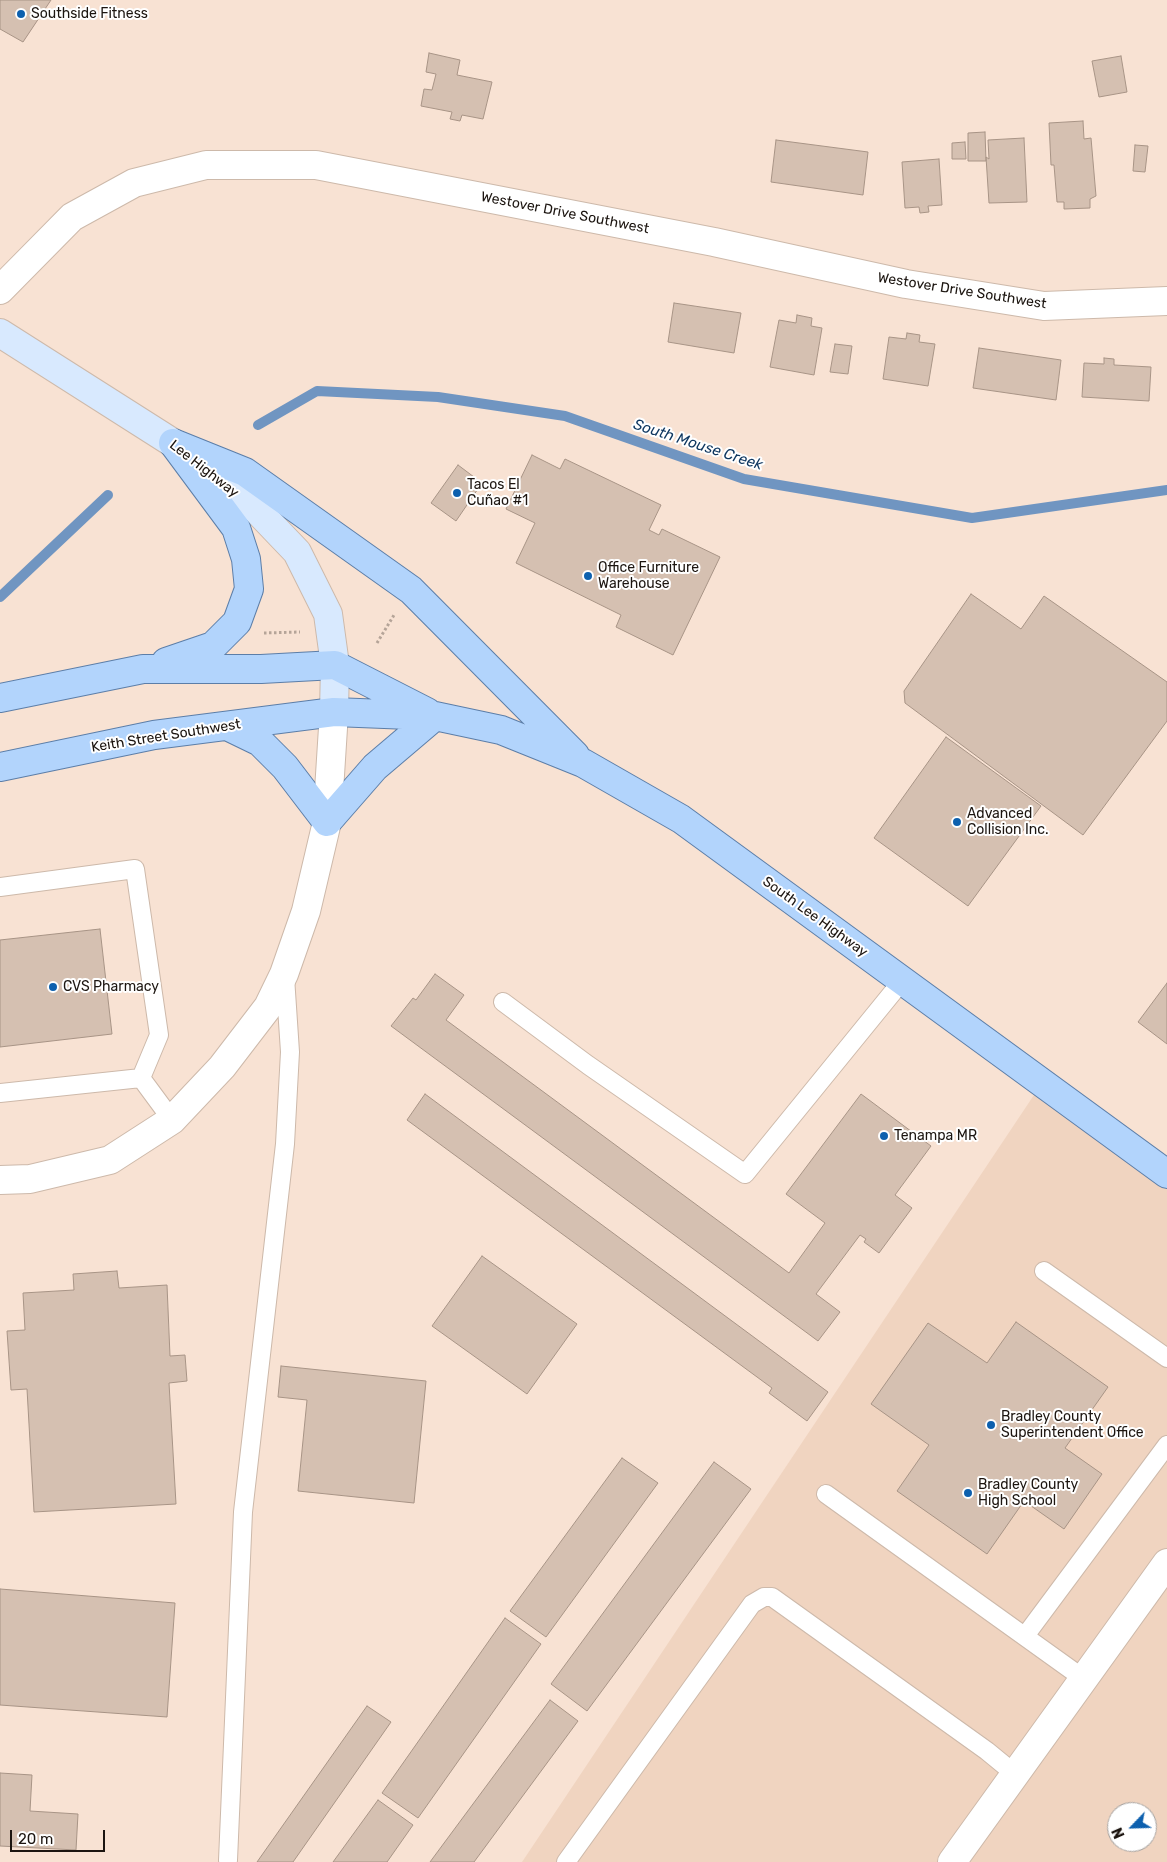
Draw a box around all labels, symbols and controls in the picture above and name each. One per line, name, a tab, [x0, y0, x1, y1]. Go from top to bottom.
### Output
place label: Southside Fitness	[31, 6, 148, 22]
marker: Southside Fitness	[15, 8, 27, 20]
street label: Westover Drive Southwest	[480, 188, 650, 238]
street label: Westover Drive Southwest	[876, 269, 1048, 313]
water label: South Mouse Creek	[631, 416, 765, 474]
street label: Lee Highway	[166, 437, 242, 501]
place label: Tacos El Cuñao #1	[467, 477, 528, 510]
marker: Tacos El Cuñao #1	[451, 487, 463, 499]
place label: Office Furniture Warehouse	[598, 560, 699, 592]
marker: Office Furniture Warehouse	[582, 570, 594, 582]
street label: Keith Street Southwest	[90, 716, 242, 756]
place label: Advanced Collision Inc.	[967, 806, 1049, 839]
marker: Advanced Collision Inc.	[951, 816, 963, 828]
street label: South Lee Highway	[759, 873, 871, 961]
place label: CVS Pharmacy	[63, 979, 159, 995]
marker: CVS Pharmacy	[47, 981, 59, 993]
place label: Tenampa MR	[894, 1128, 977, 1144]
marker: Tenampa MR	[878, 1130, 890, 1142]
place label: Bradley County Superintendent Office	[1001, 1409, 1144, 1441]
marker: Bradley County Superintendent Office	[985, 1419, 997, 1431]
place label: Bradley County High School	[978, 1477, 1078, 1510]
marker: Bradley County High School	[962, 1487, 974, 1499]
north arrow	[1107, 1802, 1157, 1852]
scale bar	[12, 1820, 108, 1852]
text: N	[1109, 1825, 1129, 1841]
text: 20 m	[18, 1830, 53, 1848]

